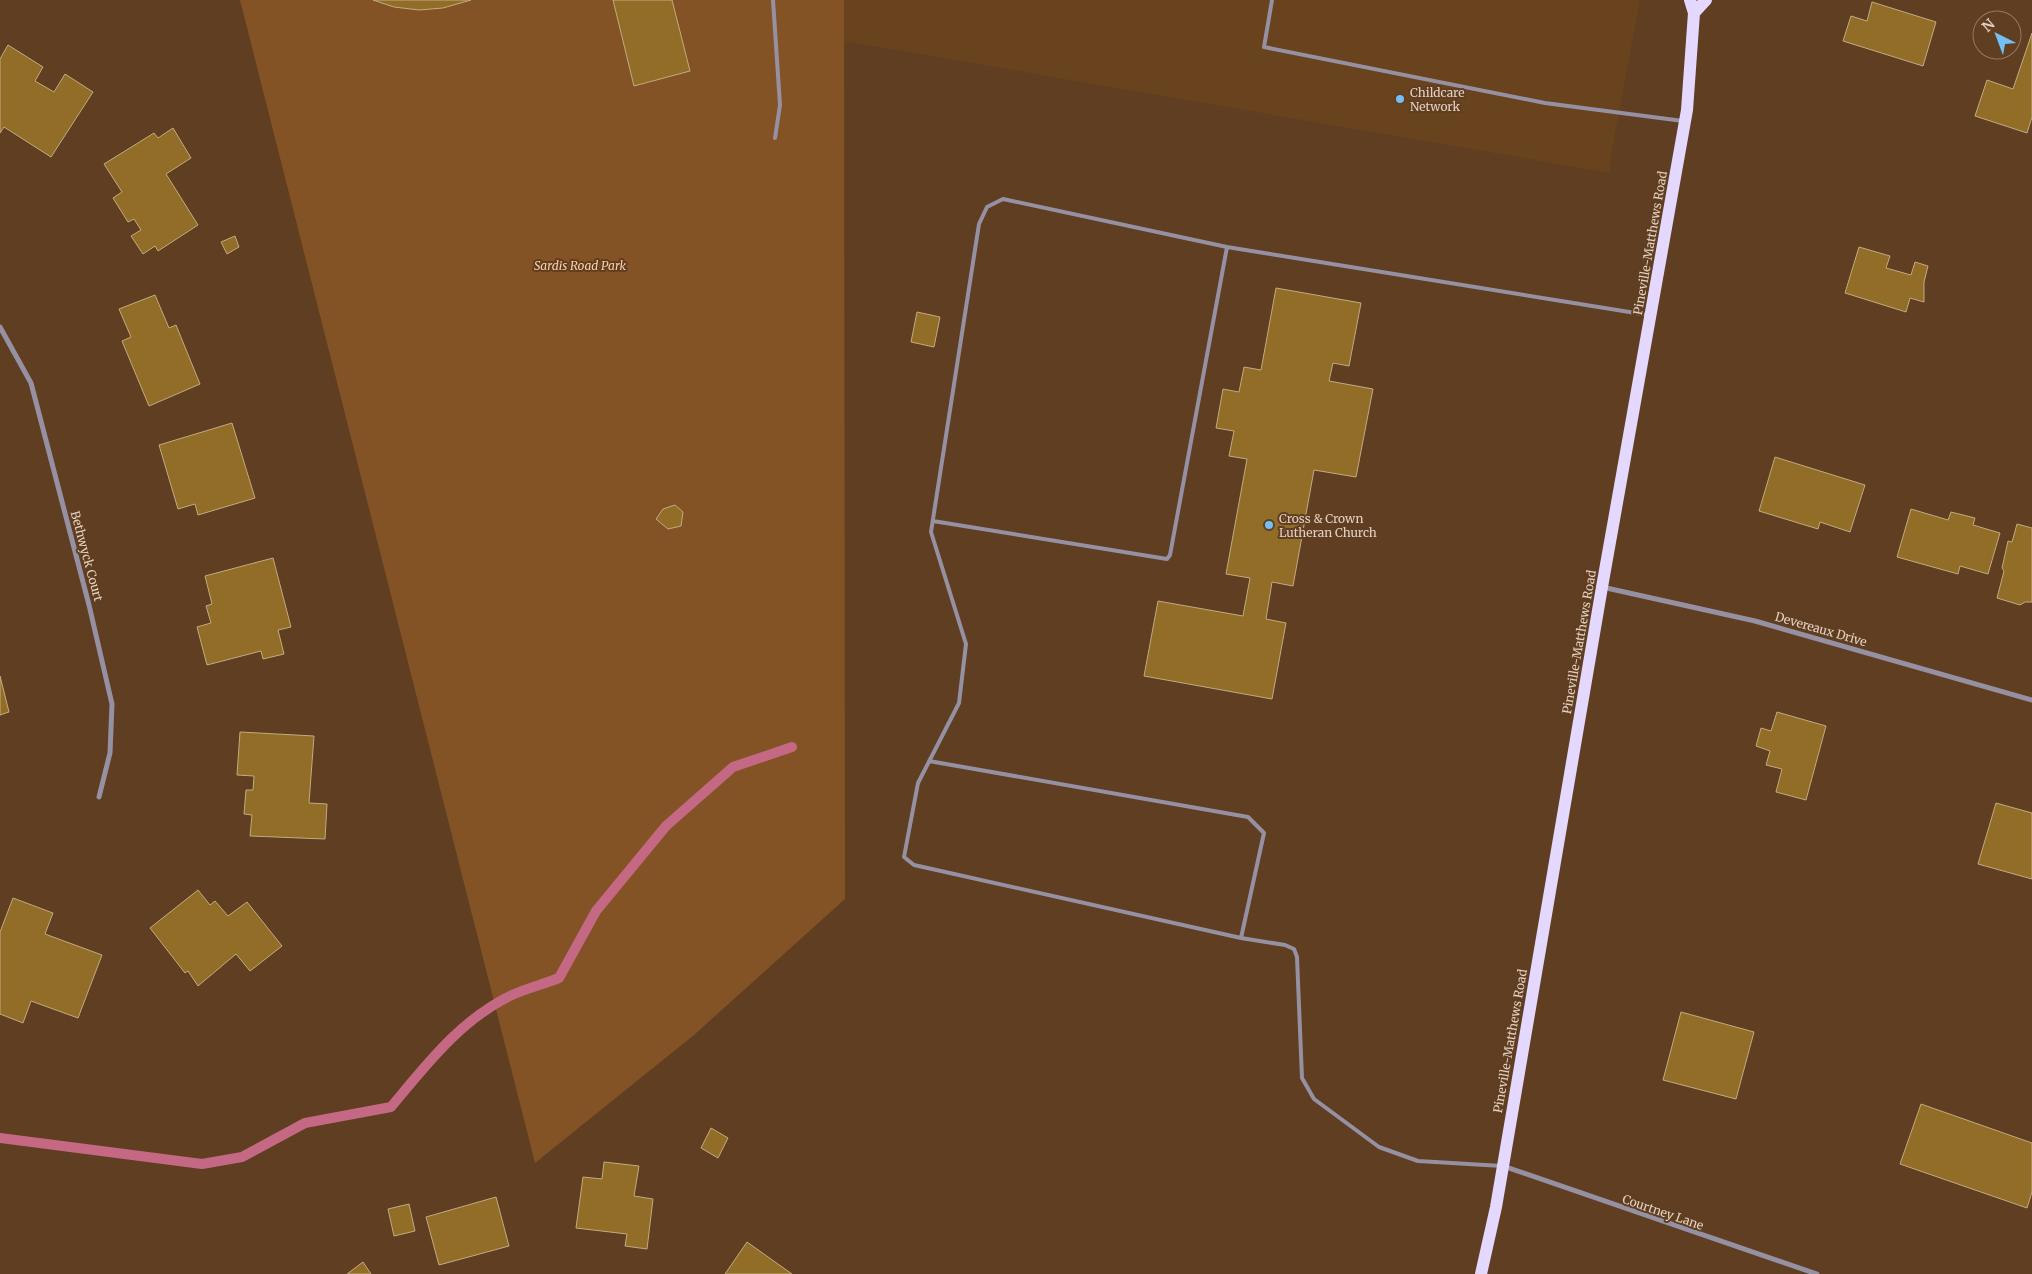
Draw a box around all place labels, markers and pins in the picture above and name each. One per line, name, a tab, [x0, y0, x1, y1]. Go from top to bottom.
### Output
place label: Childcare Network	[1410, 85, 1464, 114]
marker: Childcare Network	[1394, 93, 1406, 105]
place label: Cross & Crown Lutheran Church	[1279, 511, 1377, 540]
marker: Cross & Crown Lutheran Church	[1263, 519, 1275, 531]

